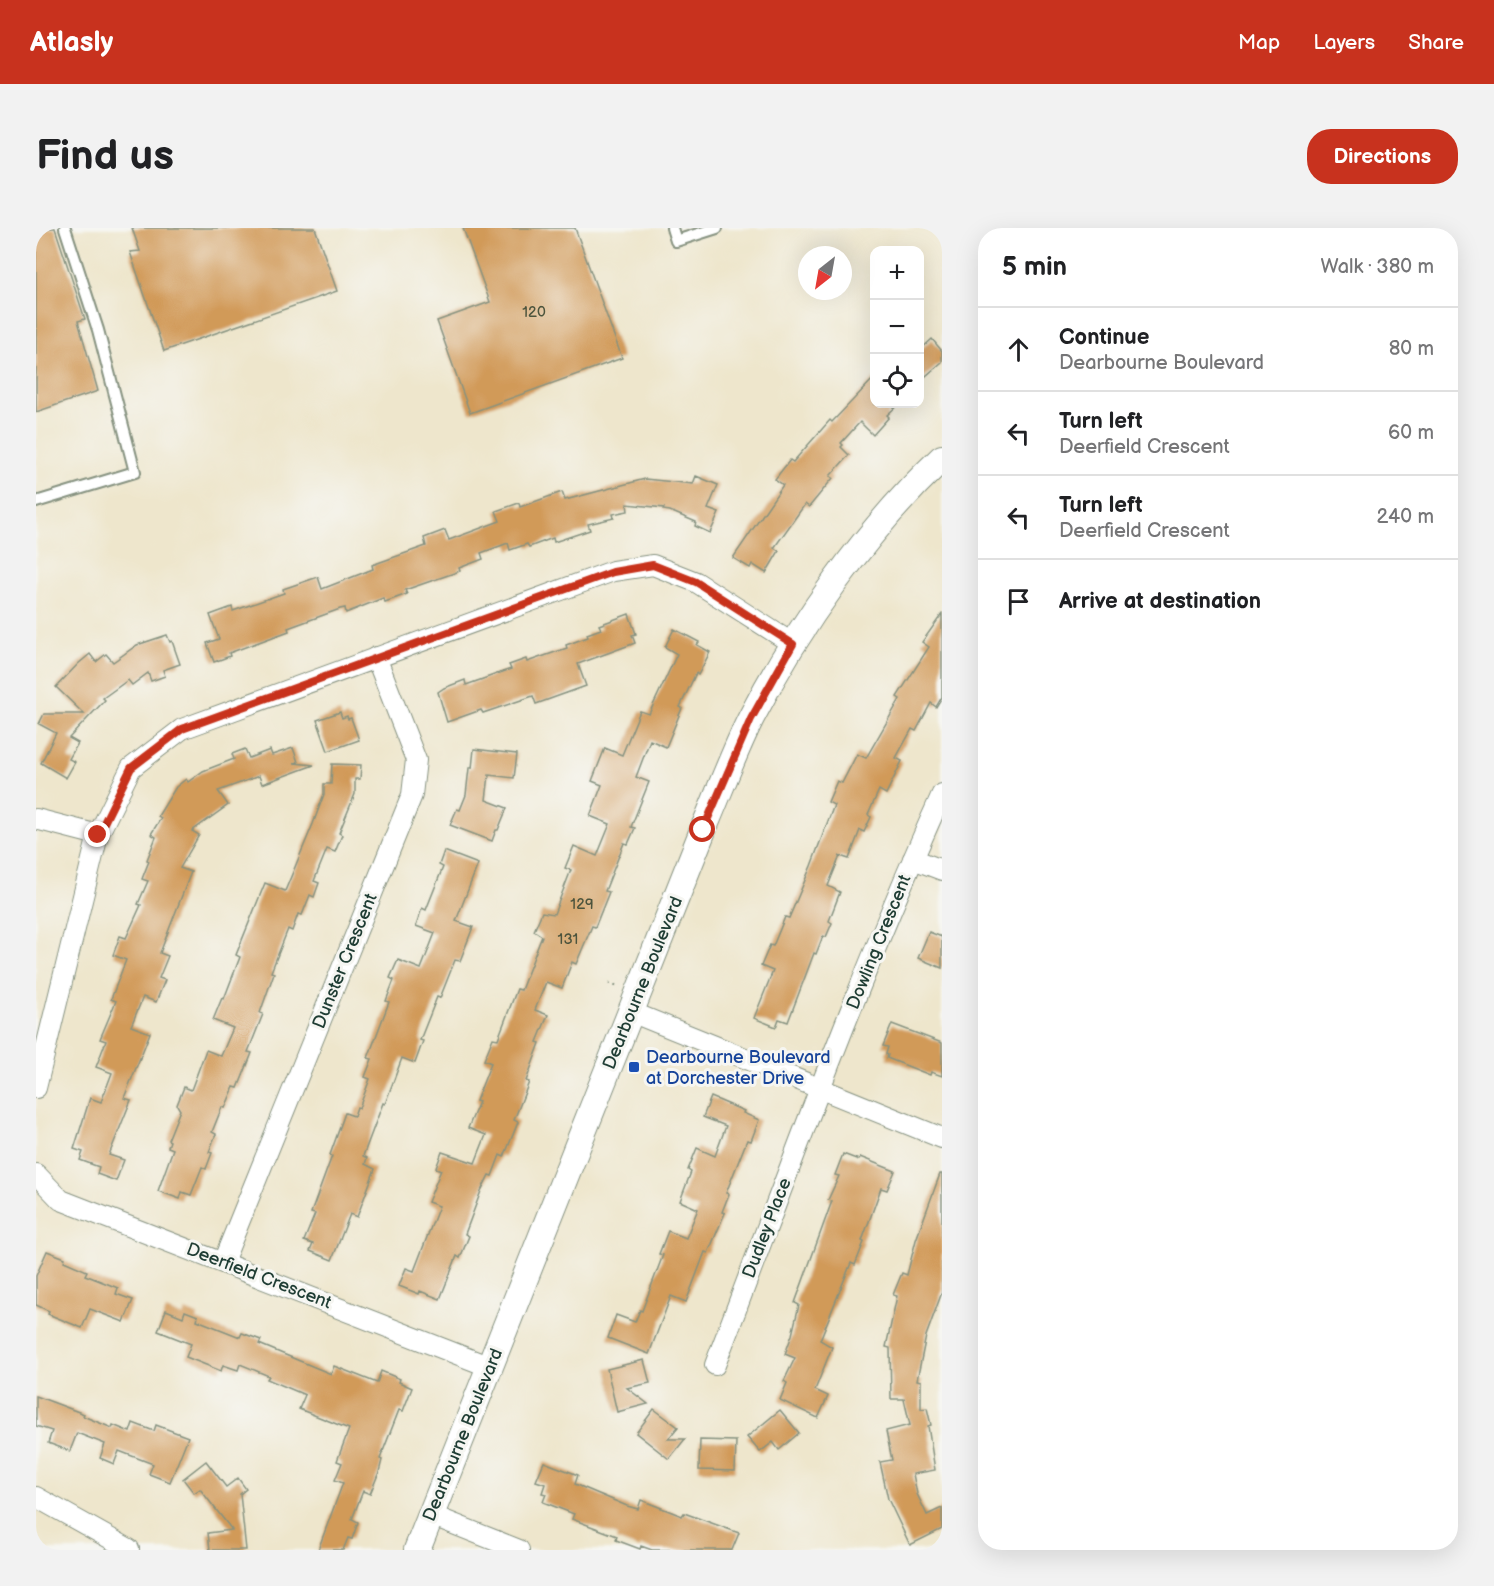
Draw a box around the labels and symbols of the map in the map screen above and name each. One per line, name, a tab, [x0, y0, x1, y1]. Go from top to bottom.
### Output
north arrow	[798, 246, 852, 300]
house number: 120	[522, 303, 546, 322]
route start	[689, 816, 715, 842]
route end	[84, 821, 110, 847]
street label: Dowling Crescent	[842, 871, 916, 1012]
street label: Dunster Crescent	[308, 890, 382, 1032]
street label: Dearbourne Boulevard	[599, 893, 687, 1073]
house number: 129	[570, 895, 594, 914]
house number: 131	[558, 930, 578, 949]
place label: Dearbourne Boulevard at Dorchester Drive	[646, 1047, 831, 1089]
marker: Dearbourne Boulevard at Dorchester Drive	[627, 1060, 641, 1074]
street label: Dudley Place	[738, 1175, 796, 1281]
street label: Deerfield Crescent	[184, 1239, 335, 1314]
street label: Dearbourne Boulevard	[419, 1345, 507, 1525]

